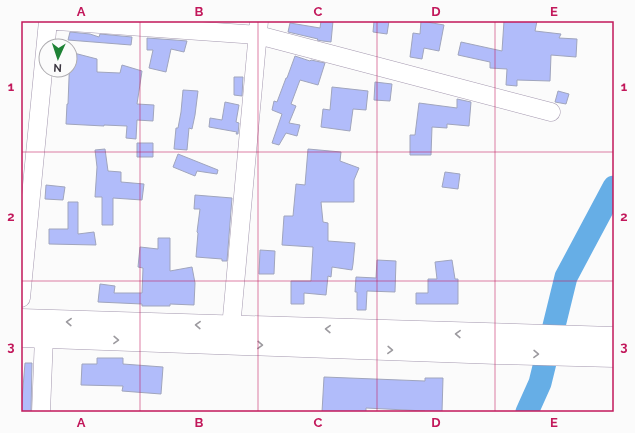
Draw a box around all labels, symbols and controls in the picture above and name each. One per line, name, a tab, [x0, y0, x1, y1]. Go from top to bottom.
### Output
text: A	[77, 4, 86, 19]
text: B	[195, 4, 204, 19]
text: C	[314, 4, 323, 19]
text: D	[431, 4, 441, 19]
text: E	[550, 4, 558, 19]
north arrow	[38, 38, 78, 78]
text: N	[53, 61, 62, 74]
text: 1	[8, 79, 15, 94]
text: 1	[621, 79, 628, 94]
text: 2	[7, 209, 15, 224]
text: 2	[620, 209, 628, 224]
one-way arrow	[66, 317, 72, 326]
one-way arrow	[195, 321, 201, 329]
one-way arrow	[325, 325, 331, 333]
one-way arrow	[455, 329, 461, 338]
one-way arrow	[113, 335, 119, 344]
text: 3	[7, 339, 15, 354]
text: 3	[620, 339, 628, 354]
one-way arrow	[257, 341, 263, 349]
one-way arrow	[387, 345, 393, 354]
one-way arrow	[533, 350, 539, 358]
text: A	[77, 415, 86, 430]
text: B	[195, 415, 204, 430]
text: C	[314, 415, 323, 430]
text: D	[431, 415, 441, 430]
text: E	[550, 415, 558, 430]

